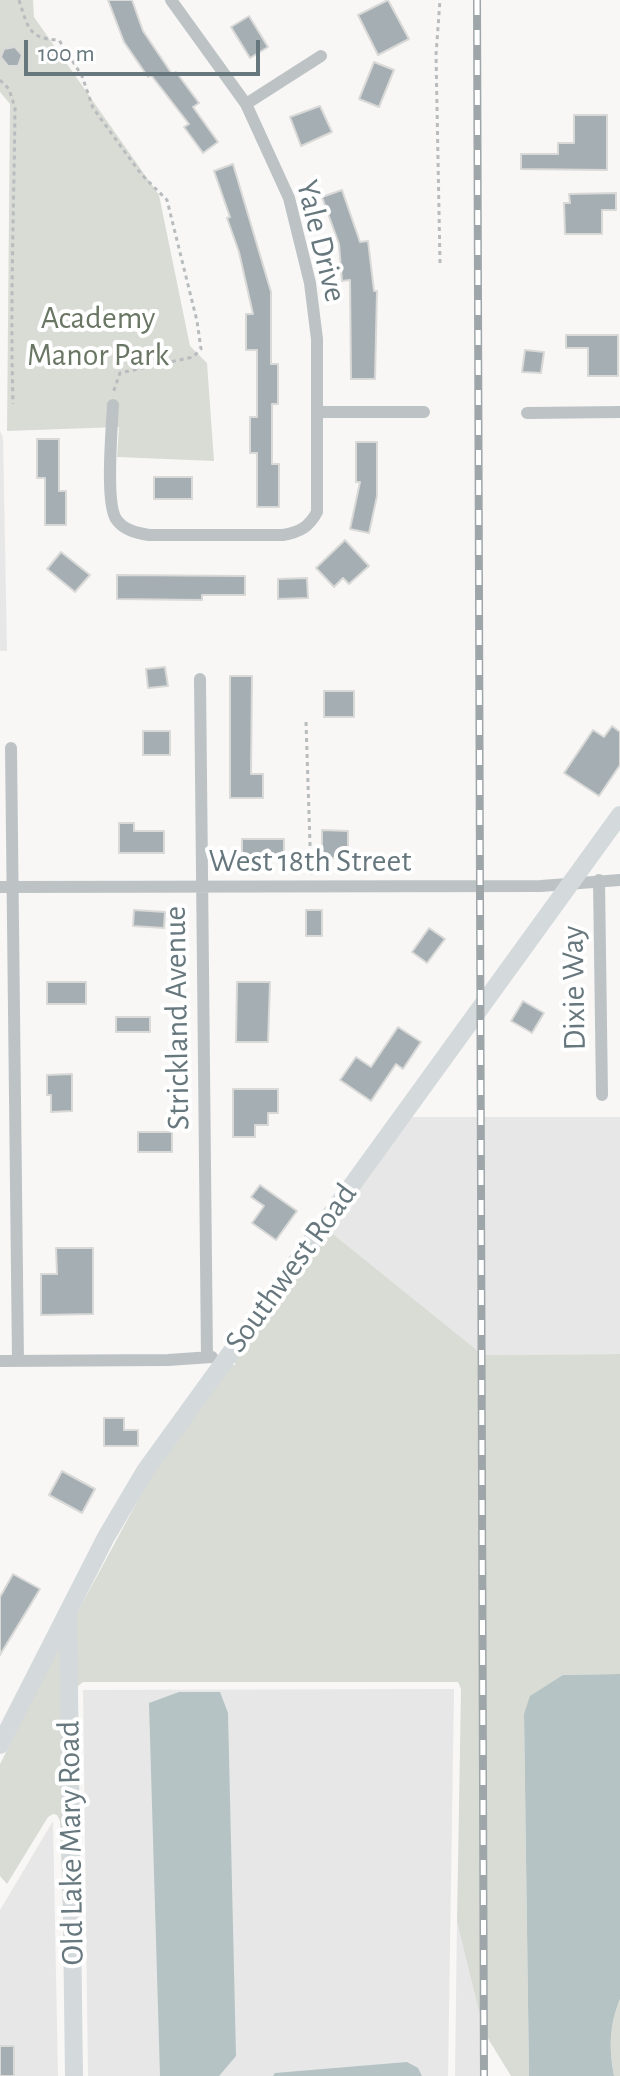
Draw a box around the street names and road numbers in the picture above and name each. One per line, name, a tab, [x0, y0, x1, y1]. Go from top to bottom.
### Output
street label: Yale Drive	[287, 176, 355, 306]
street label: West 18th Street	[209, 842, 411, 880]
street label: Strickland Avenue	[156, 906, 198, 1130]
street label: Dixie Way	[554, 925, 594, 1051]
street label: Southwest Road	[217, 1176, 365, 1360]
street label: Old Lake Mary Road	[50, 1720, 92, 1966]

